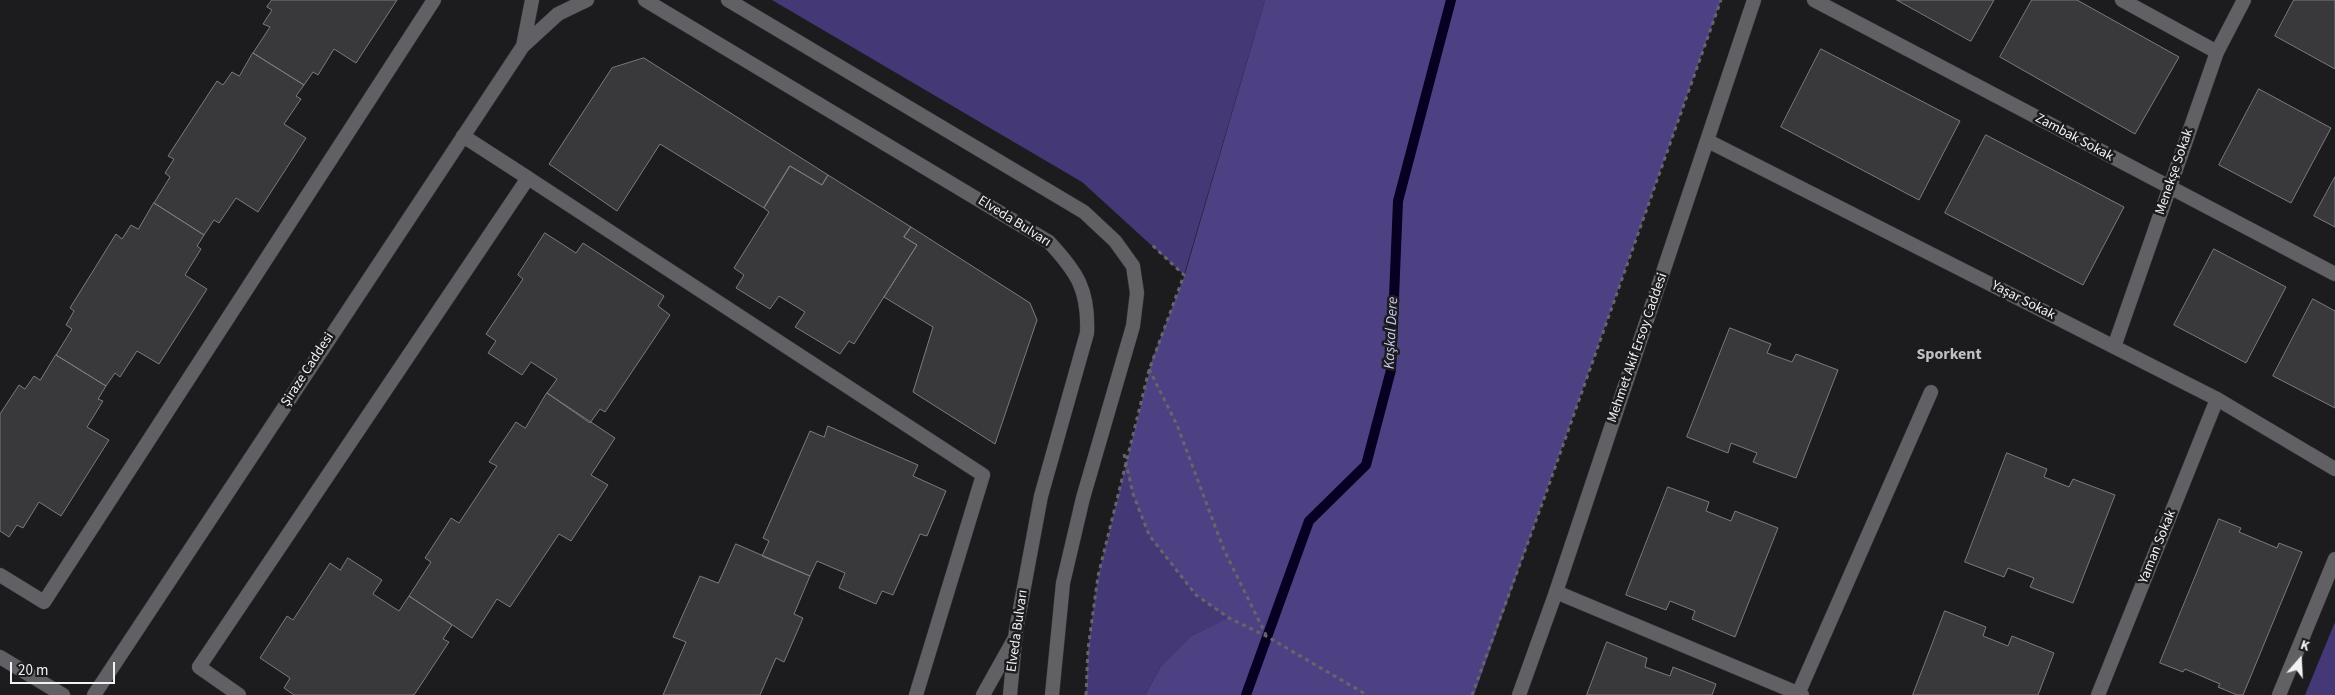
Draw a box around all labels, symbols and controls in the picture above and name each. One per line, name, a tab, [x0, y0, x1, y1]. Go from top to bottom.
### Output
street label: Zambak Sokak	[2032, 110, 2116, 166]
street label: Menekşe Sokak	[2152, 127, 2198, 217]
street label: Elveda Bulvarı	[974, 193, 1054, 251]
street label: Mehmet Akif Ersoy Caddesi	[1604, 271, 1672, 425]
street label: Yaşar Sokak	[1988, 278, 2058, 324]
water label: Kaşkal Dere	[1381, 296, 1403, 370]
street label: Şiraze Caddesi	[278, 330, 338, 410]
district label: Sporkent	[1916, 345, 1982, 365]
street label: Yaman Sokak	[2136, 508, 2180, 586]
street label: Elveda Bulvarı	[1004, 589, 1032, 673]
north arrow	[2275, 635, 2325, 685]
text: K	[2298, 635, 2312, 657]
scale bar	[12, 652, 118, 684]
text: 20 m	[18, 660, 48, 681]

